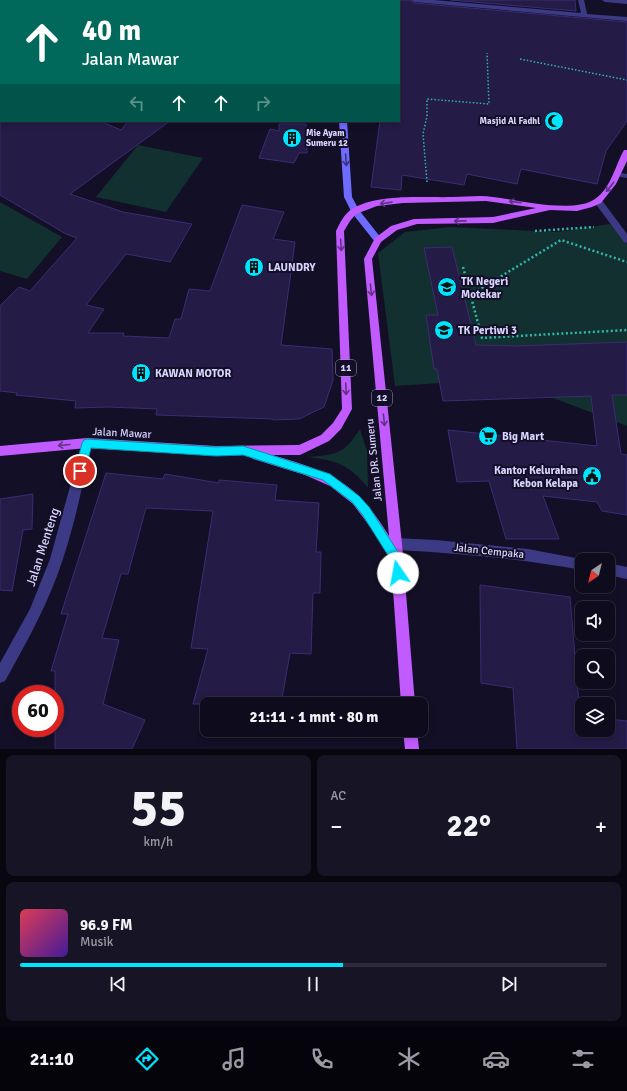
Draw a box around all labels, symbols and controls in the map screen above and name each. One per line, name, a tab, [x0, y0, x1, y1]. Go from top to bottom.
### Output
text: 40 m	[82, 14, 141, 48]
icon: ahead	[16, 16, 68, 68]
text: Jalan Mawar	[82, 48, 179, 70]
icon: left	[126, 92, 148, 114]
icon: ahead	[168, 92, 190, 114]
icon: ahead	[210, 92, 232, 114]
icon: right	[252, 92, 274, 114]
mosque icon: Masjid Al Fadhl	[543, 110, 565, 132]
place label: Masjid Al Fadhl	[480, 116, 540, 127]
building icon: Mie Ayam Sumeru 12	[281, 127, 303, 149]
place label: Mie Ayam Sumeru 12	[306, 128, 348, 149]
one-way arrow	[342, 153, 349, 166]
one-way arrow	[606, 181, 615, 192]
one-way arrow	[380, 199, 393, 207]
one-way arrow	[509, 199, 522, 206]
one-way arrow	[454, 217, 467, 224]
one-way arrow	[338, 238, 345, 251]
building icon: LAUNDRY	[243, 256, 265, 278]
place label: LAUNDRY	[268, 261, 315, 274]
place label: TK Negeri Motekar	[461, 275, 508, 301]
school or university icon: TK Negeri Motekar	[436, 276, 458, 298]
one-way arrow	[368, 283, 375, 296]
school or university icon: TK Pertiwi 3	[433, 319, 455, 341]
place label: TK Pertiwi 3	[458, 324, 517, 337]
road number: 11	[336, 360, 356, 376]
building icon: KAWAN MOTOR	[130, 362, 152, 384]
place label: KAWAN MOTOR	[155, 367, 231, 380]
one-way arrow	[343, 382, 350, 395]
road number: 12	[372, 390, 392, 406]
one-way arrow	[380, 413, 388, 426]
street label: Jalan DR. Sumeru	[363, 418, 385, 502]
street label: Jalan Mawar	[92, 425, 152, 441]
supermarket icon: Big Mart	[477, 425, 499, 447]
place label: Big Mart	[502, 430, 544, 443]
one-way arrow	[58, 442, 71, 449]
pin	[63, 454, 97, 488]
icon: arrive	[69, 460, 91, 482]
place label: Kantor Kelurahan Kebon Kelapa	[494, 464, 578, 490]
public building icon: Kantor Kelurahan Kebon Kelapa	[581, 465, 603, 487]
street label: Jalan Menteng	[23, 506, 63, 588]
street label: Jalan Cempaka	[453, 541, 525, 561]
position arrow	[377, 552, 419, 594]
north arrow	[575, 553, 615, 593]
map controls	[575, 553, 615, 737]
button: sound	[575, 601, 615, 641]
button: search	[575, 649, 615, 689]
speed limit sign: 60	[12, 685, 64, 737]
button: layers	[575, 697, 615, 737]
text: 21:11 · 1 mnt · 80 m	[250, 708, 378, 726]
text: 55	[130, 776, 186, 840]
text: AC	[331, 788, 346, 804]
text: 22°	[447, 808, 491, 845]
text: −	[331, 813, 342, 840]
text: +	[595, 813, 607, 840]
text: km/h	[144, 834, 173, 850]
text: 96.9 FM	[80, 916, 132, 934]
text: Musik	[80, 934, 113, 950]
icon: previous	[107, 973, 129, 995]
icon: pause	[302, 973, 324, 995]
icon: next	[498, 973, 520, 995]
icon: directions	[133, 1045, 161, 1073]
icon: music	[220, 1045, 248, 1073]
icon: phone	[308, 1045, 336, 1073]
icon: climate	[395, 1045, 423, 1073]
icon: car	[482, 1045, 510, 1073]
icon: filters	[569, 1045, 597, 1073]
text: 21:10	[30, 1048, 74, 1070]

